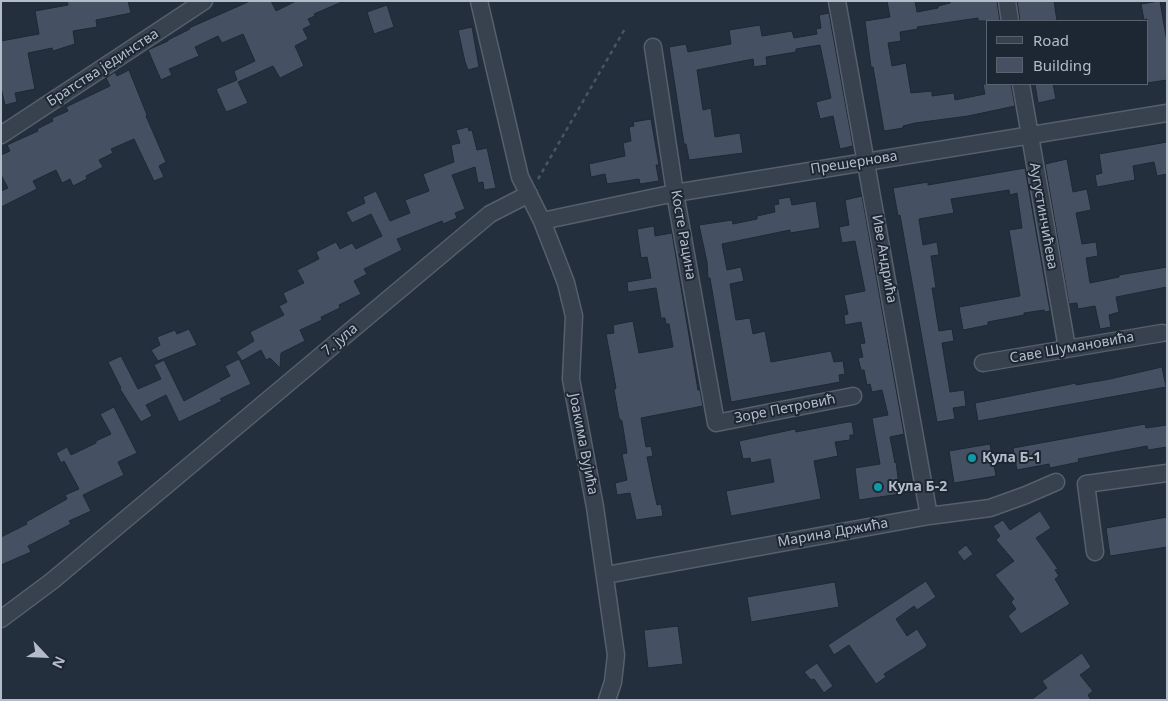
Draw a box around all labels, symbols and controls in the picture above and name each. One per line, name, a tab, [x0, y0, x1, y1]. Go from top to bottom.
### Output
legend	[986, 20, 1148, 85]
street label: Братства јединства	[44, 26, 162, 110]
text: Road	[1033, 30, 1069, 50]
text: Building	[1033, 55, 1091, 75]
street label: Прешернова	[809, 148, 899, 178]
street label: Аугустинчићева	[1025, 161, 1061, 271]
street label: Косте Рацина	[667, 189, 699, 281]
street label: Иве Андрића	[868, 213, 900, 305]
street label: 7. јула	[319, 320, 361, 360]
street label: Саве Шумановића	[1008, 329, 1136, 367]
street label: Зоре Петровић	[733, 391, 837, 427]
street label: Јоакима Вујића	[565, 392, 601, 496]
place label: Кула Б-1	[982, 450, 1041, 466]
marker: Кула Б-1	[966, 452, 978, 464]
place label: Кула Б-2	[888, 479, 947, 495]
marker: Кула Б-2	[872, 481, 884, 493]
street label: Марина Држића	[776, 515, 890, 551]
north arrow	[20, 631, 70, 681]
text: N	[48, 653, 70, 672]

